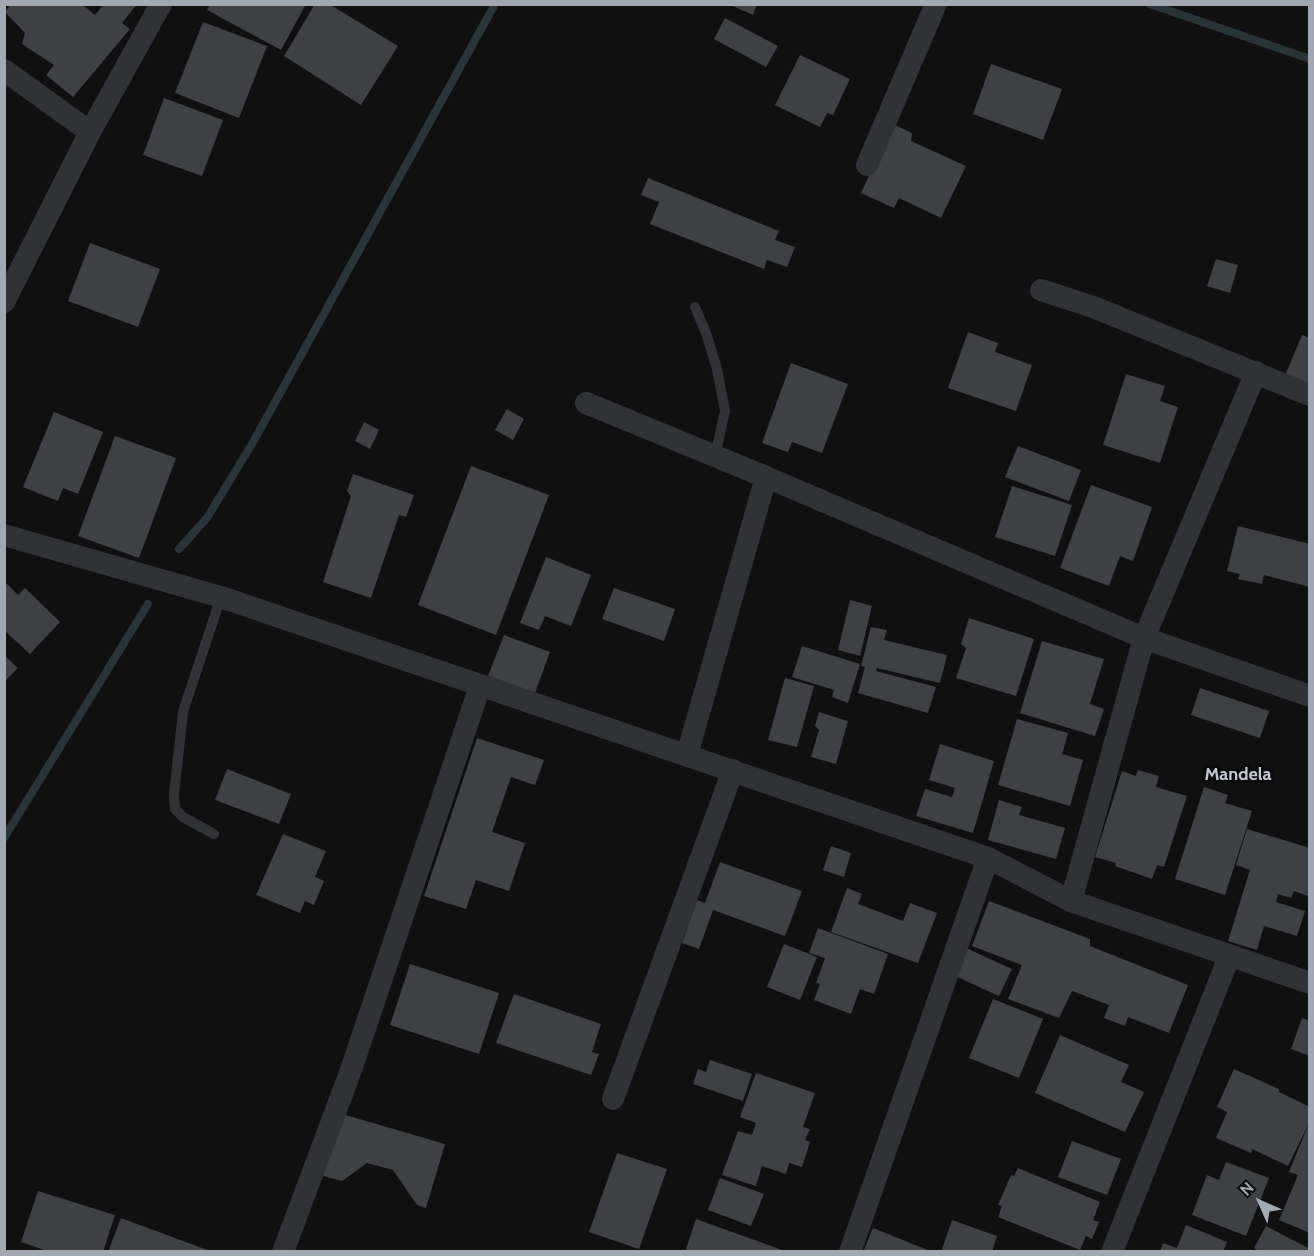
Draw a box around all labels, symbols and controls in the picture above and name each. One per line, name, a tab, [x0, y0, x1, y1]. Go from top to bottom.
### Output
district label: Mandela	[1204, 764, 1272, 786]
north arrow	[1230, 1172, 1290, 1232]
text: N	[1236, 1178, 1258, 1200]

